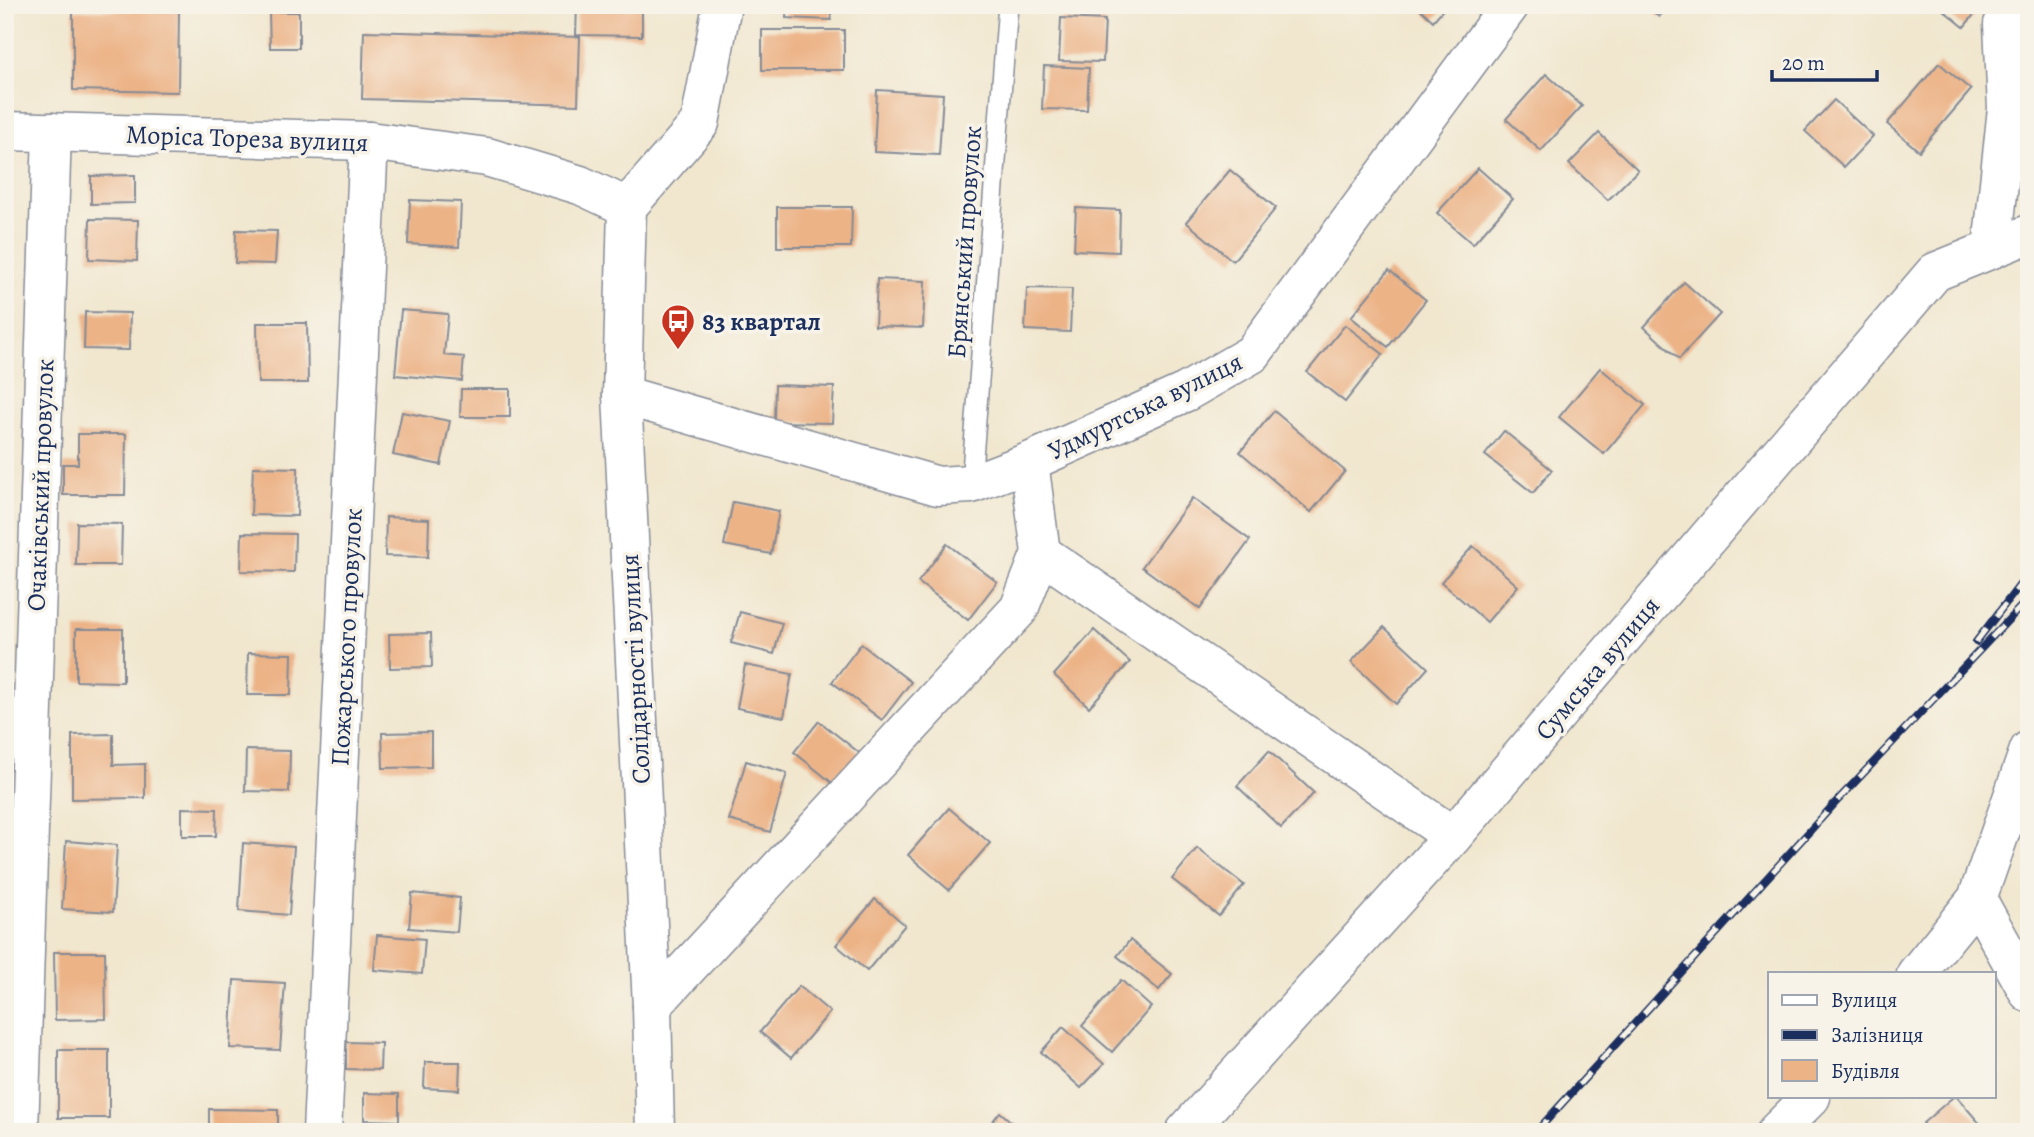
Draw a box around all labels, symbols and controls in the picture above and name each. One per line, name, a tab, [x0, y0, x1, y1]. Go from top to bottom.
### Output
scale bar	[1772, 38, 1876, 82]
text: 20 m	[1782, 49, 1825, 77]
street label: Моріса Тореза вулиця	[125, 117, 369, 160]
street label: Брянський провулок	[939, 124, 990, 360]
bus stop icon: 83 квартал	[659, 302, 697, 351]
place label: 83 квартал	[702, 304, 821, 339]
street label: Удмуртська вулиця	[1042, 344, 1248, 469]
street label: Очакiвський провулок	[19, 358, 62, 612]
street label: Пожарського провулок	[322, 507, 371, 767]
street label: Солідарності вулиця	[612, 553, 659, 785]
street label: Сумська вулиця	[1527, 589, 1668, 747]
legend	[1768, 972, 1996, 1098]
text: Вулиця	[1831, 986, 1897, 1014]
text: Залізниця	[1831, 1021, 1923, 1049]
text: Будівля	[1831, 1057, 1900, 1085]

